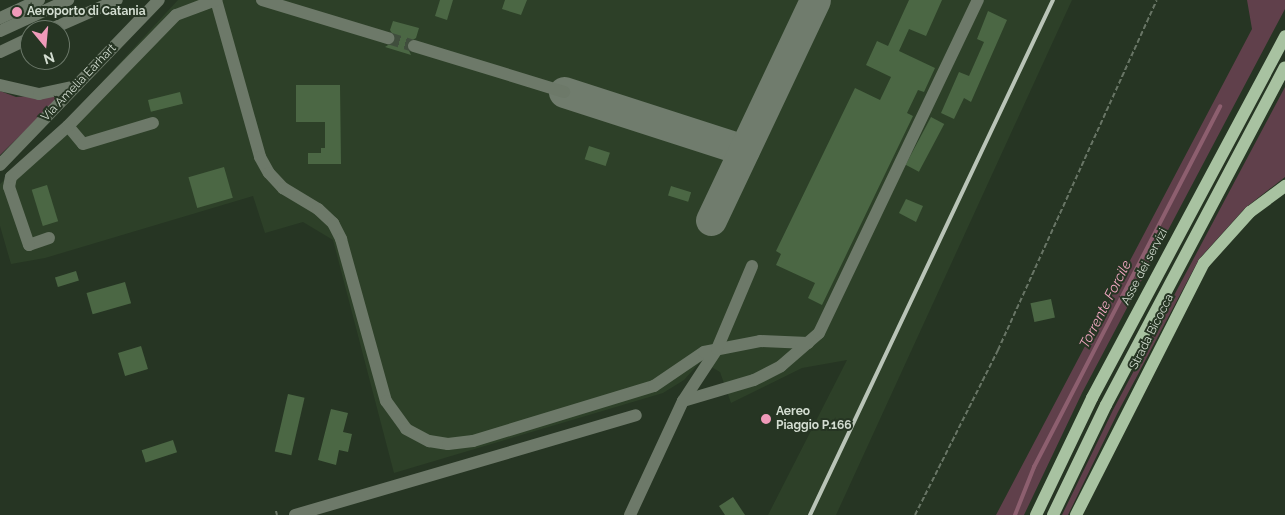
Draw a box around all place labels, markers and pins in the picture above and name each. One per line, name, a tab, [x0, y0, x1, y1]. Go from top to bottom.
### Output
place label: Aeroporto di Catania	[27, 5, 146, 19]
marker: Aeroporto di Catania	[11, 6, 23, 18]
place label: Aereo Piaggio P.166	[776, 405, 852, 433]
marker: Aereo Piaggio P.166	[760, 413, 772, 425]

